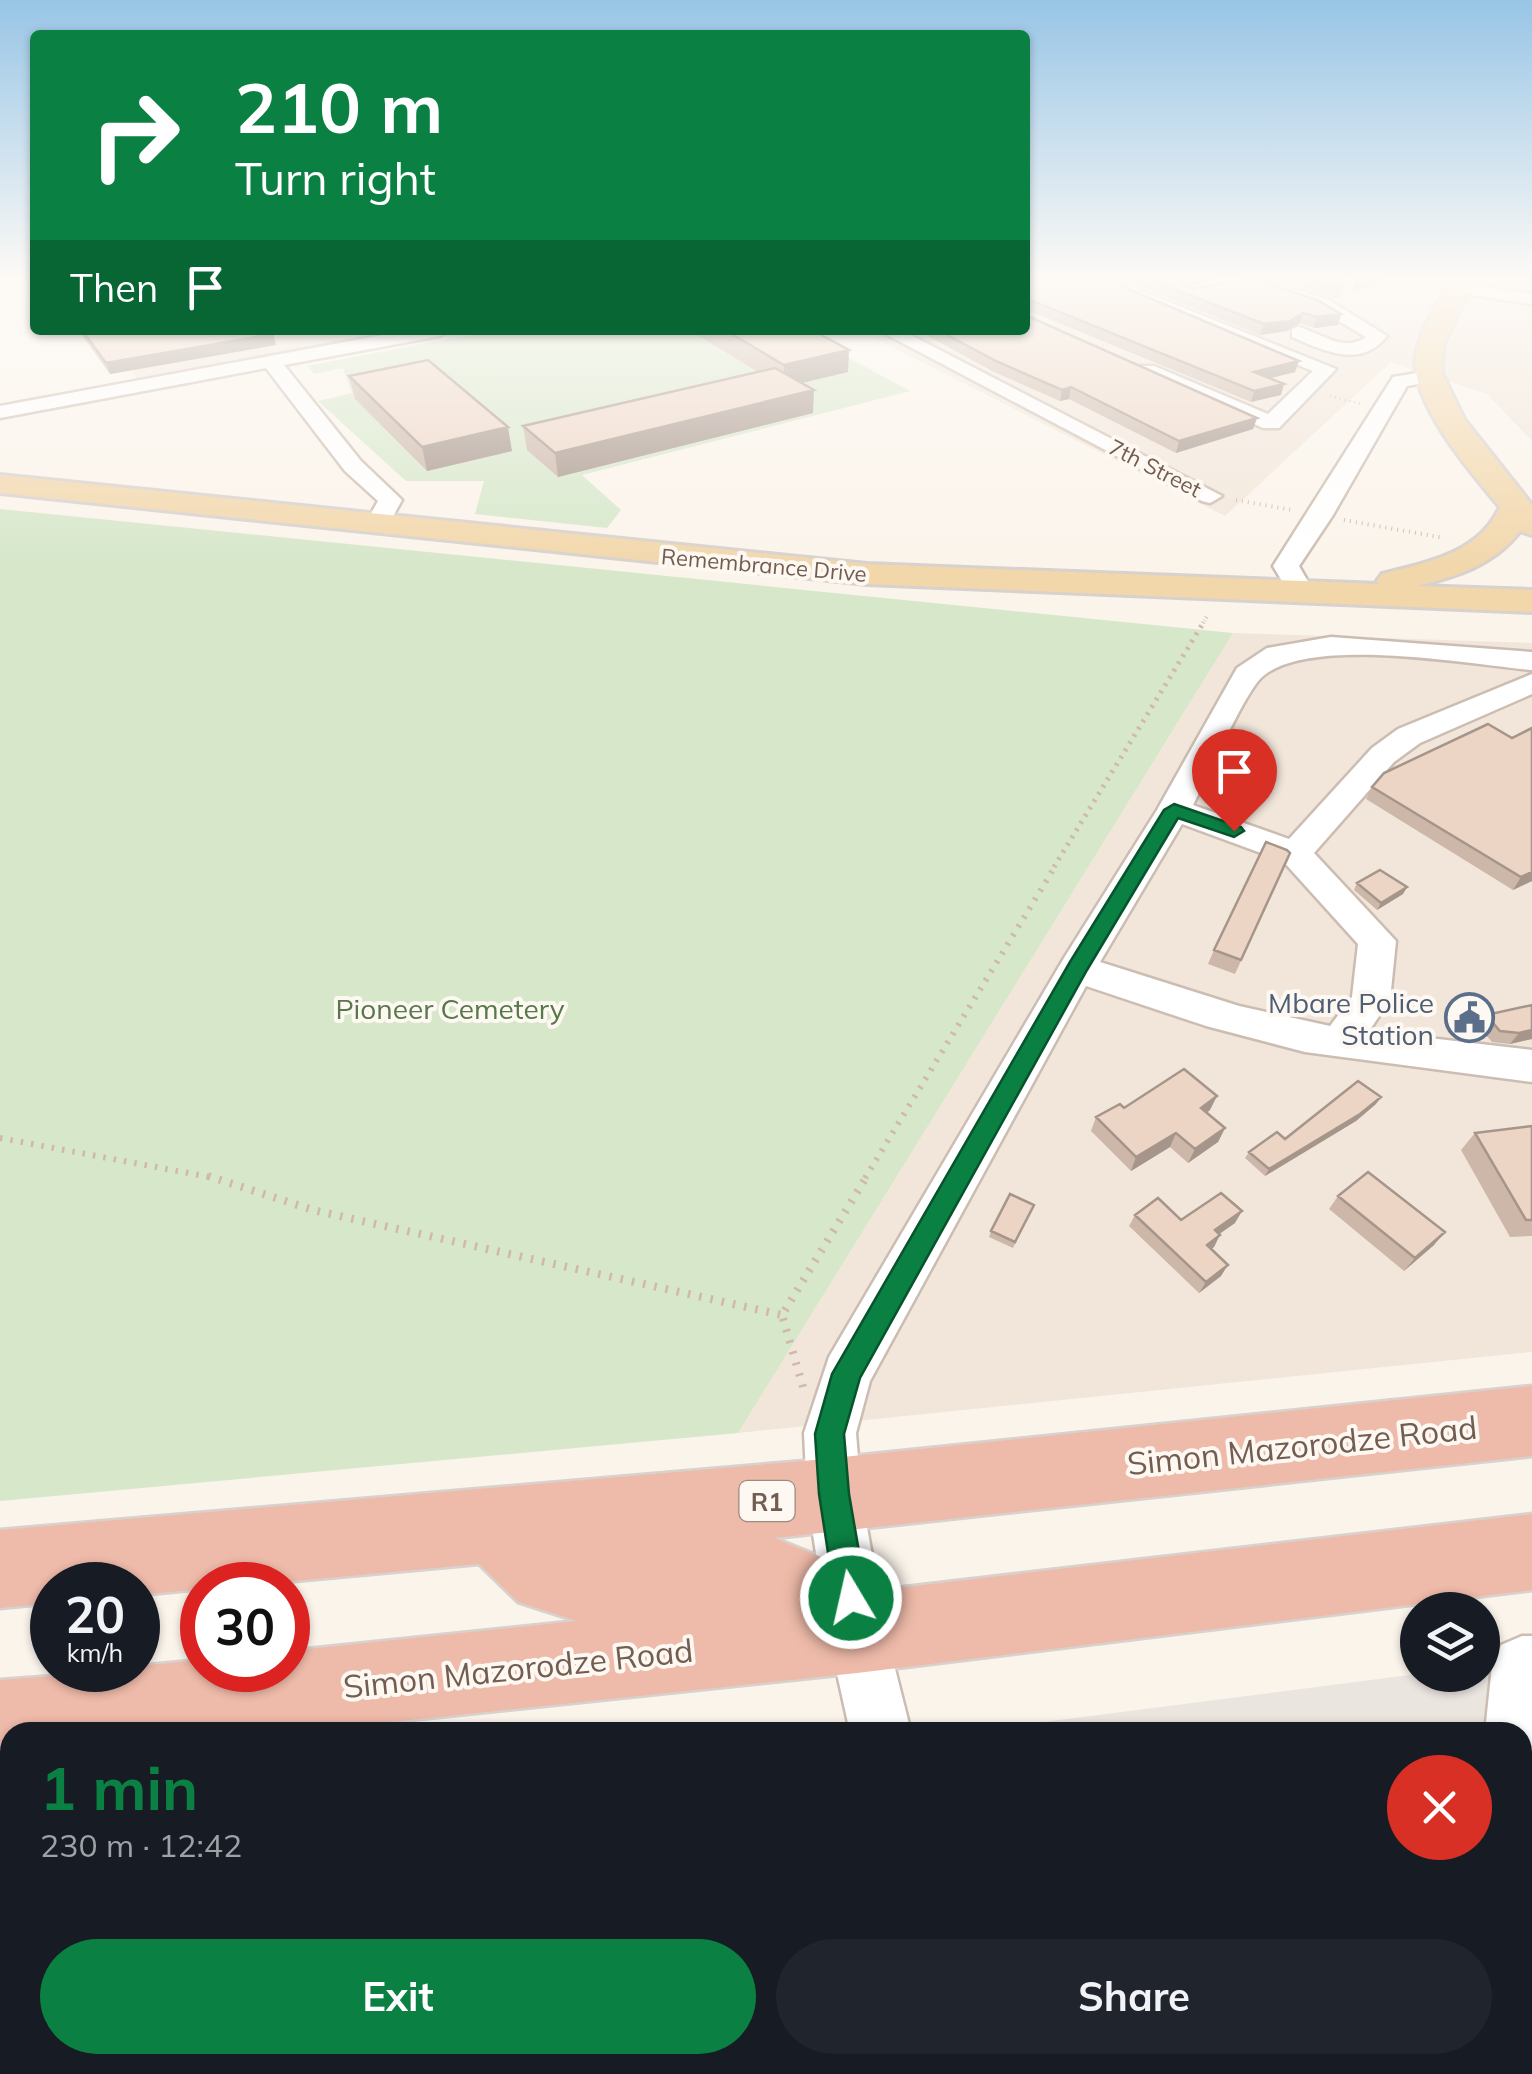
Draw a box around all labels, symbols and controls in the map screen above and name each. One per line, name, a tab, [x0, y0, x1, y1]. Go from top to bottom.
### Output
text: 210 m	[235, 63, 443, 151]
icon: right	[70, 70, 200, 200]
text: Turn right	[235, 150, 436, 206]
icon: arrive	[178, 260, 233, 315]
text: Then	[70, 264, 158, 312]
street label: 7th Street	[1104, 433, 1206, 503]
street label: Remembrance Drive	[660, 542, 868, 588]
pin	[1192, 729, 1277, 832]
icon: arrive	[1207, 744, 1262, 799]
place label: Mbare Police Station	[1268, 985, 1434, 1052]
park label: Pioneer Cemetery	[335, 991, 565, 1026]
public building icon: Mbare Police Station	[1443, 992, 1495, 1044]
street label: Simon Mazorodze Road	[1125, 1407, 1479, 1483]
road number: R1	[740, 1481, 794, 1521]
position arrow	[799, 1546, 903, 1650]
speed limit sign: 30	[180, 1562, 310, 1692]
text: 20	[65, 1583, 125, 1646]
map controls	[1400, 1592, 1500, 1692]
button: layers	[1400, 1592, 1500, 1692]
street label: Simon Mazorodze Road	[341, 1630, 695, 1706]
text: km/h	[67, 1637, 123, 1668]
text: 1 min	[40, 1750, 198, 1825]
button: close	[1387, 1755, 1492, 1860]
text: 230 m · 12:42	[40, 1825, 242, 1865]
button: Exit	[40, 1939, 756, 2054]
button: Share	[776, 1939, 1492, 2054]

